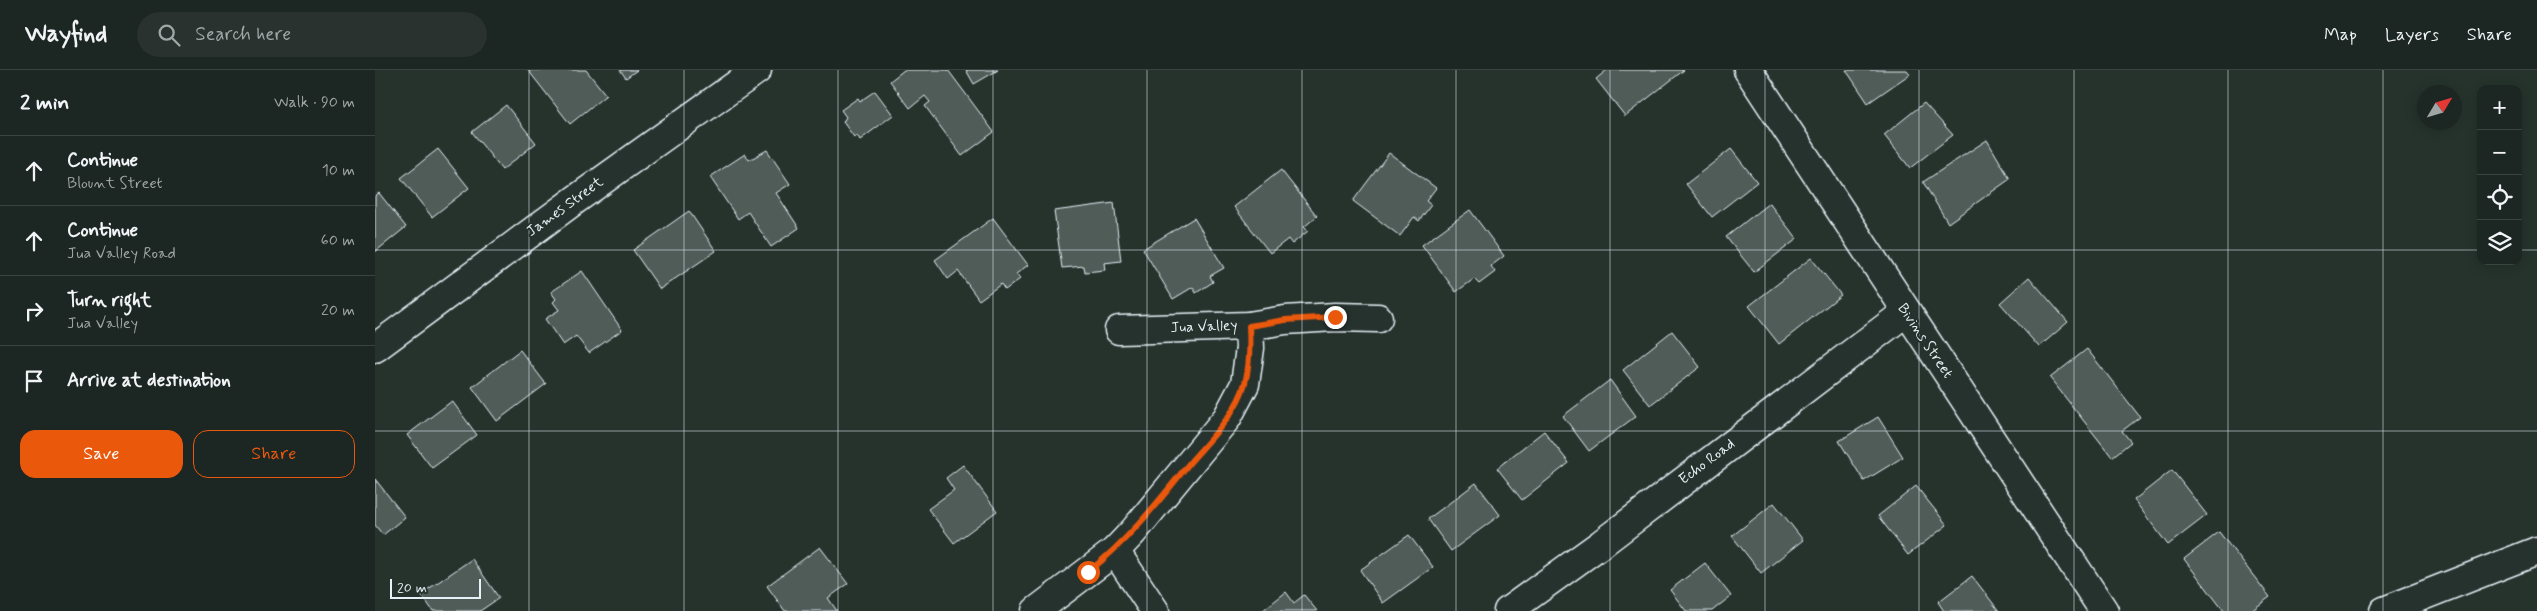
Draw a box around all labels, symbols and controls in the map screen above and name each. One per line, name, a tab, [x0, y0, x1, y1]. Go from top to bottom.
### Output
search box	[137, 12, 487, 57]
text: Wayfind	[25, 19, 107, 50]
icon: search	[155, 21, 183, 49]
text: Search here	[195, 22, 291, 47]
text: Map	[2324, 23, 2357, 47]
text: Layers	[2385, 23, 2439, 47]
text: Share	[2467, 23, 2512, 47]
north arrow	[2417, 85, 2462, 130]
map controls	[2477, 85, 2522, 265]
button: +	[2477, 85, 2522, 130]
text: 2 min	[20, 89, 69, 117]
text: Walk · 90 m	[274, 92, 355, 113]
button: −	[2477, 130, 2522, 175]
text: Continue	[67, 148, 138, 173]
icon: ahead	[20, 157, 48, 185]
text: 10 m	[322, 160, 355, 181]
street label: James Street	[523, 172, 608, 242]
text: Blount Street	[67, 173, 163, 194]
button: locate	[2477, 175, 2522, 220]
text: Continue	[67, 218, 138, 243]
button: layers	[2477, 220, 2522, 265]
icon: ahead	[20, 227, 48, 255]
text: 60 m	[321, 230, 355, 251]
text: Jua Valley Road	[67, 243, 176, 264]
text: Turn right	[67, 288, 151, 313]
icon: right	[20, 297, 48, 325]
text: 20 m	[321, 300, 355, 321]
street label: Bivins Street	[1893, 300, 1958, 383]
route end	[1324, 306, 1347, 329]
text: Jua Valley	[67, 313, 138, 334]
street label: Jua Valley	[1170, 316, 1238, 338]
icon: arrive	[20, 367, 48, 395]
text: Arrive at destination	[67, 368, 231, 393]
button: Save	[20, 430, 183, 478]
button: Share	[193, 430, 355, 478]
street label: Echo Road	[1675, 434, 1739, 490]
route start	[1077, 561, 1100, 584]
scale bar	[390, 576, 481, 599]
text: 20 m	[397, 579, 427, 597]

